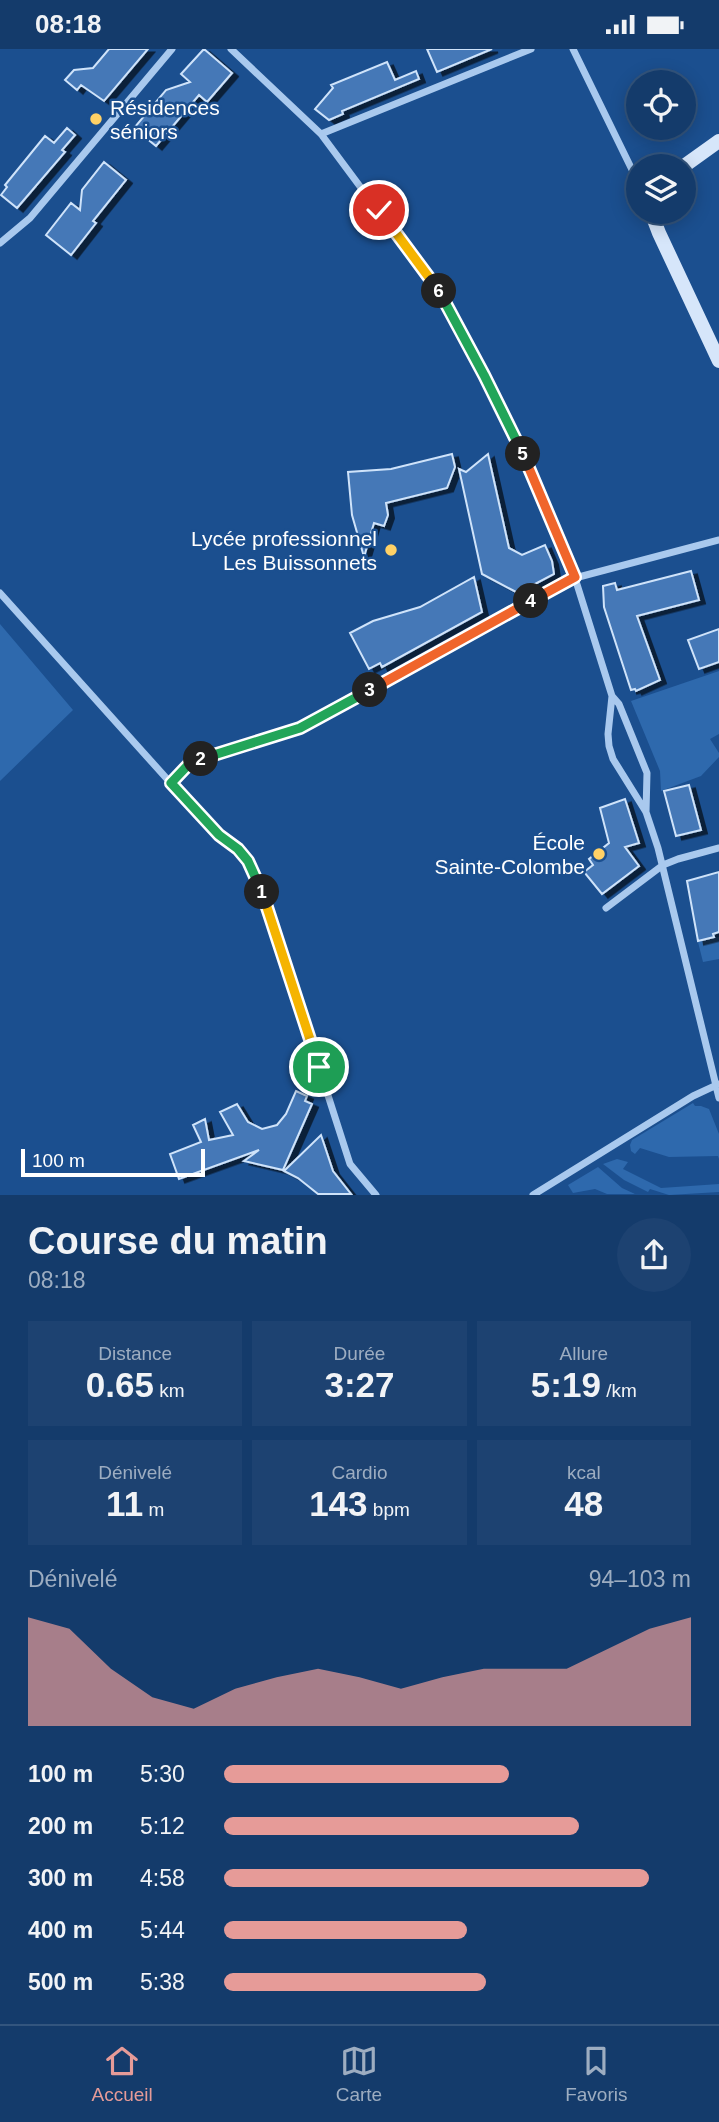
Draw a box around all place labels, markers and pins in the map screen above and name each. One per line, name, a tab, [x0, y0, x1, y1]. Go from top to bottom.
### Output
place label: Résidences séniors	[110, 96, 220, 143]
marker: Résidences séniors	[88, 111, 104, 127]
pin	[349, 180, 409, 240]
pin: 6	[422, 273, 457, 309]
pin: 5	[505, 437, 540, 471]
place label: Lycée professionnel Les Buissonnets	[191, 527, 377, 574]
marker: Lycée professionnel Les Buissonnets	[383, 542, 399, 558]
pin: 4	[514, 583, 548, 619]
pin: 3	[352, 673, 388, 707]
pin: 2	[184, 741, 218, 777]
place label: École Sainte-Colombe	[434, 831, 585, 878]
marker: École Sainte-Colombe	[591, 846, 607, 862]
pin: 1	[244, 875, 280, 909]
pin	[289, 1037, 349, 1097]

